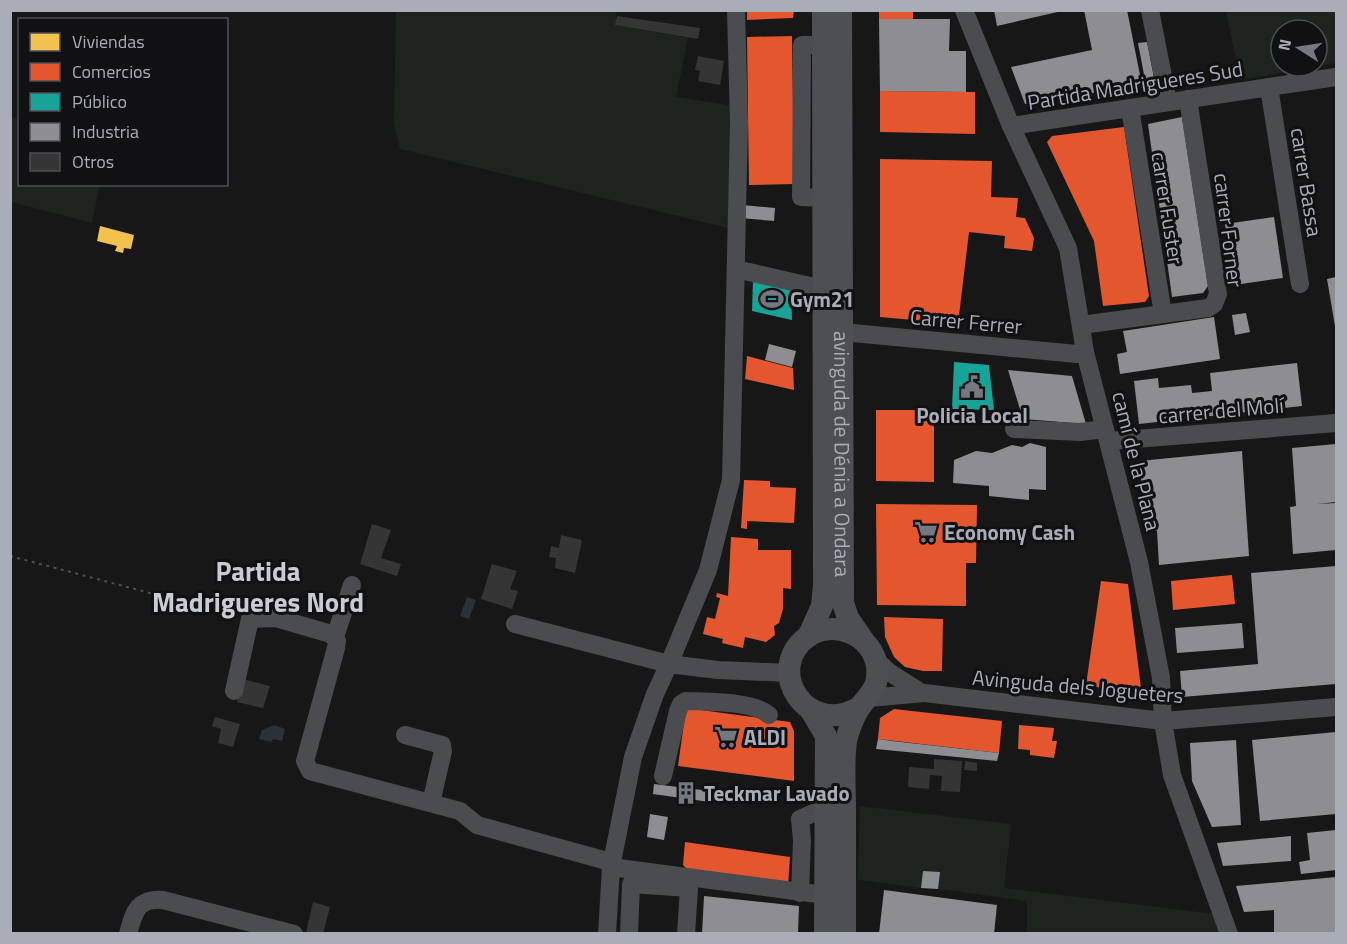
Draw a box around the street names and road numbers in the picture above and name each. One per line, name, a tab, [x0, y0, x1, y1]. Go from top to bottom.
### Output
street label: Partida Madrigueres Sud	[1025, 52, 1245, 118]
street label: carrer Bassa	[1283, 125, 1331, 239]
street label: carrer Fuster	[1143, 150, 1193, 266]
street label: carrer Forner	[1206, 171, 1252, 289]
street label: Carrer Ferrer	[909, 300, 1023, 342]
street label: avinguda de Dénia a Ondara	[826, 331, 859, 577]
street label: camí de la Plana	[1104, 388, 1170, 534]
street label: carrer del Molí	[1157, 388, 1286, 431]
street label: Avinguda dels Jogueters	[971, 661, 1185, 711]

